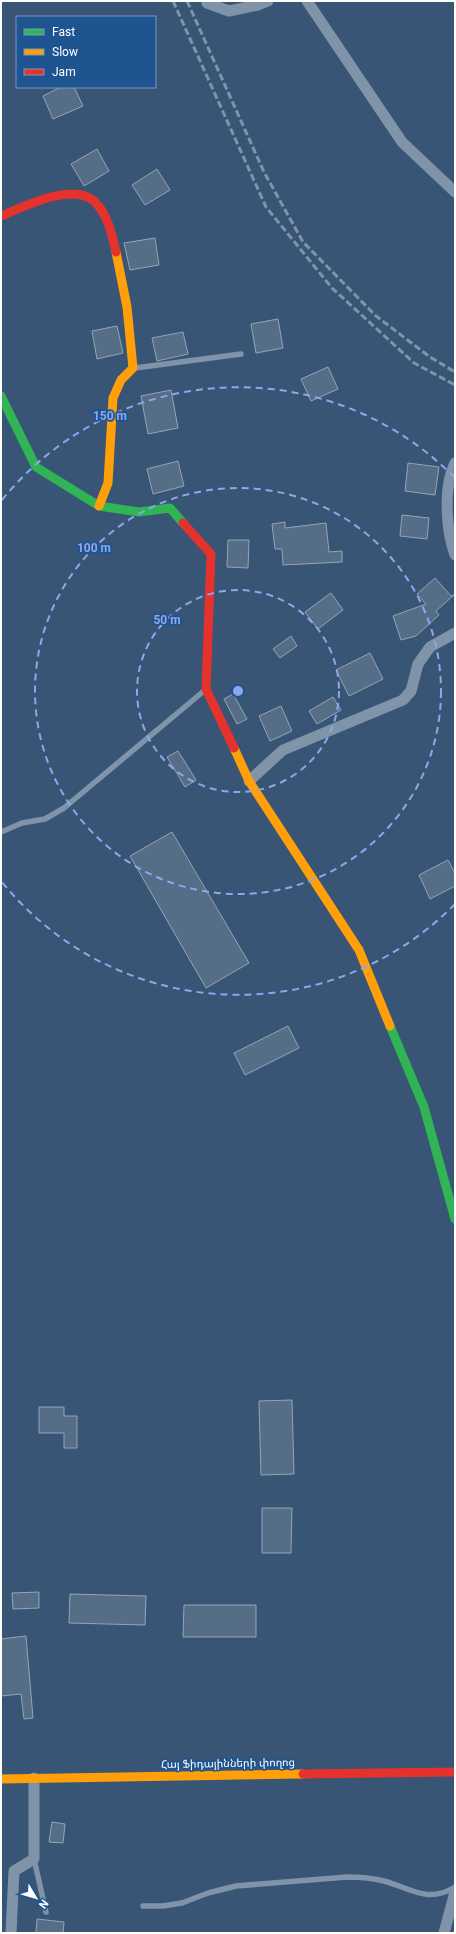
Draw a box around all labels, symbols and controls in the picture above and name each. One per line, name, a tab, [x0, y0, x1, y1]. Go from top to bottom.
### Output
legend	[16, 16, 156, 88]
text: Fast	[52, 25, 75, 39]
text: Slow	[52, 45, 78, 59]
text: Jam	[52, 65, 76, 79]
text: 150 m	[93, 409, 127, 423]
text: 100 m	[77, 541, 111, 555]
text: 50 m	[153, 613, 181, 627]
centre of rings	[231, 684, 245, 698]
street label: Հայ Ֆիդայինների փողոց	[161, 1756, 295, 1771]
north arrow	[16, 1878, 56, 1918]
text: N	[36, 1897, 51, 1911]

